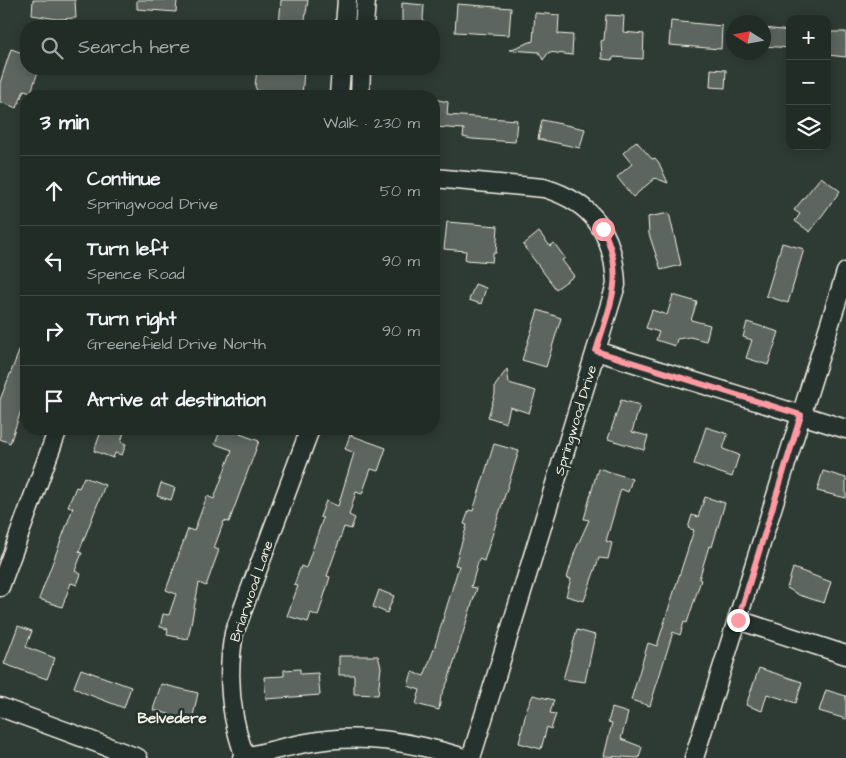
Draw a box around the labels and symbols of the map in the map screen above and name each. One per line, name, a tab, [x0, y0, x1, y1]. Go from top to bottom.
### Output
north arrow	[726, 15, 771, 60]
route start	[592, 218, 615, 241]
street label: Springwood Drive	[550, 362, 602, 478]
street label: Briarwood Lane	[225, 538, 279, 645]
route end	[727, 609, 750, 632]
district label: Belvedere	[137, 708, 207, 729]

